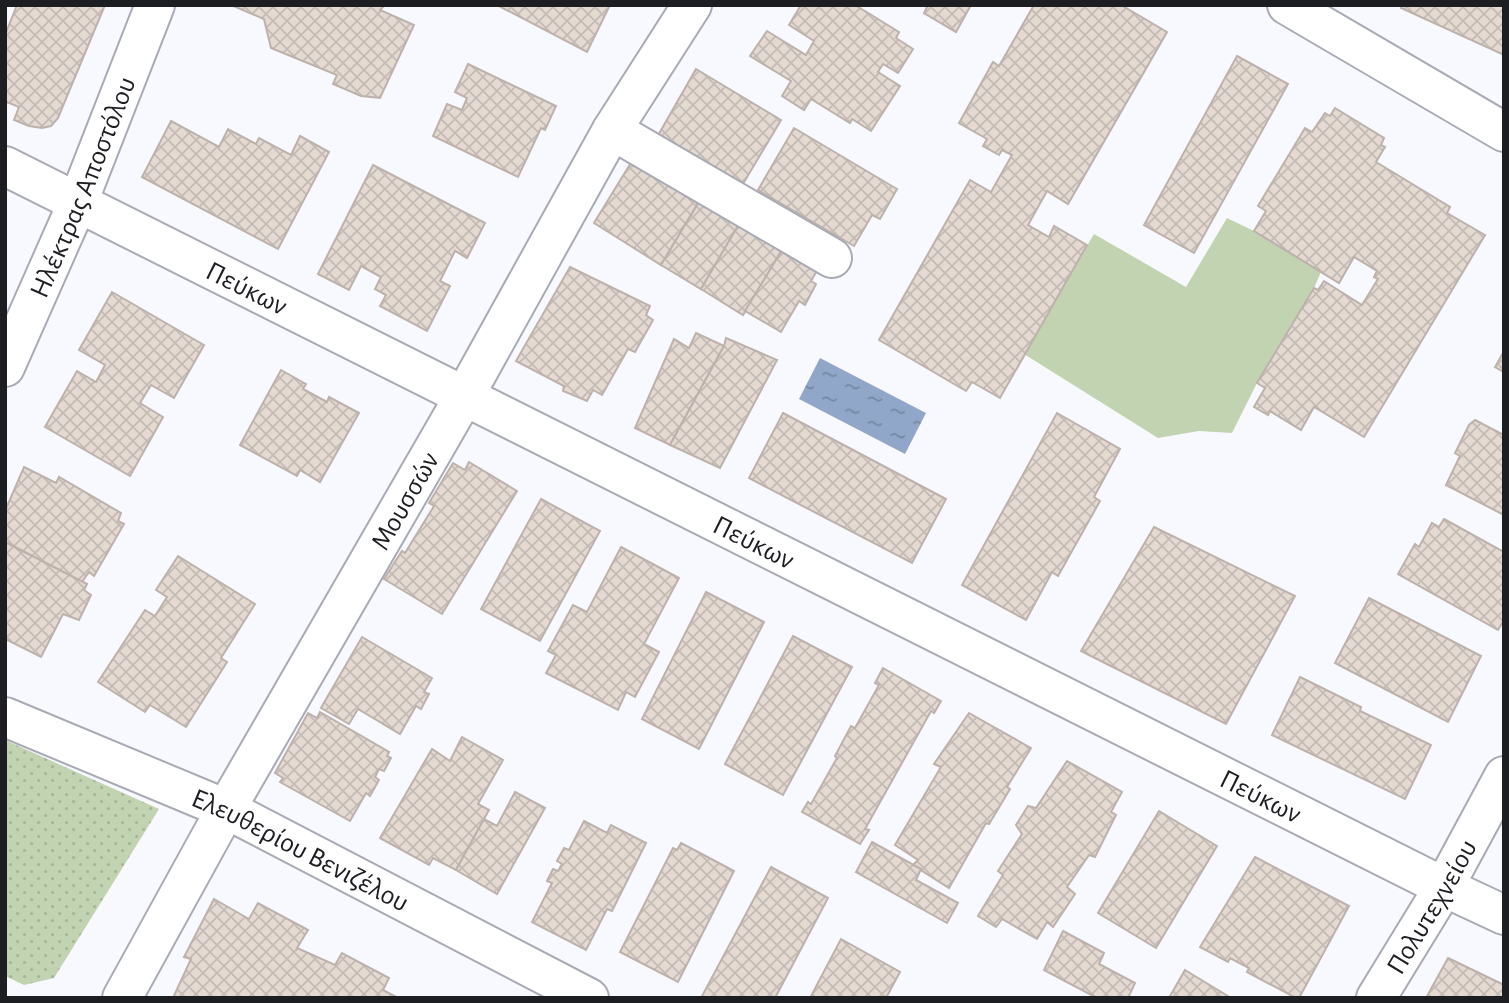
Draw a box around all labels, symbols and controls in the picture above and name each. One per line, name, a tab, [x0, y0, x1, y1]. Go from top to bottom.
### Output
street label: Ηλέκτρας Αποστόλου	[26, 73, 142, 302]
street label: Πεύκων	[201, 257, 291, 321]
street label: Μουσσών	[367, 448, 445, 555]
street label: Πεύκων	[708, 511, 798, 575]
street label: Πεύκων	[1215, 765, 1305, 829]
street label: Ελευθερίου Βενιζέλου	[187, 784, 413, 918]
street label: Πολυτεχνείου	[1382, 835, 1483, 979]

